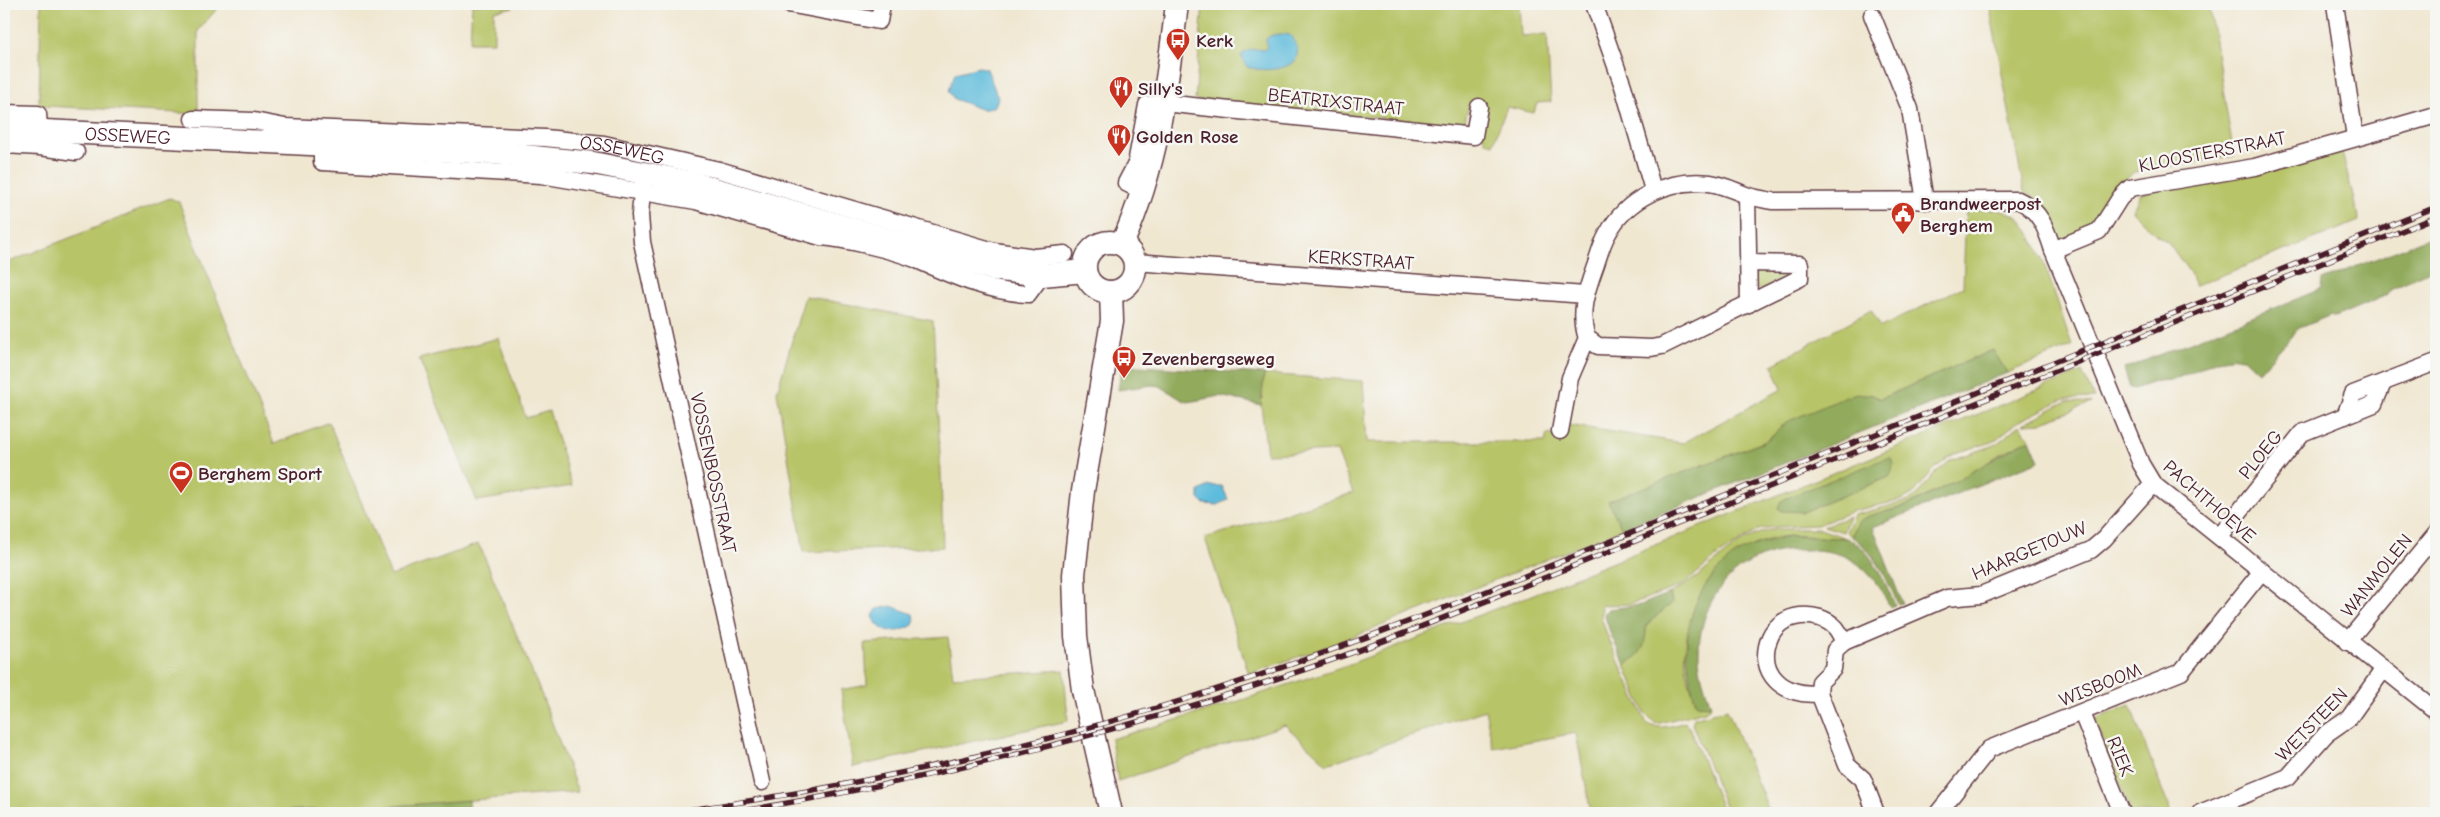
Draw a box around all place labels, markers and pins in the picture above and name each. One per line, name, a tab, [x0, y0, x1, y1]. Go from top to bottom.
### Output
bus stop icon: Kerk	[1165, 27, 1191, 61]
place label: Kerk	[1196, 30, 1234, 52]
restaurant icon: Silly's	[1108, 75, 1134, 109]
place label: Silly's	[1138, 78, 1183, 100]
restaurant icon: Golden Rose	[1106, 123, 1132, 157]
place label: Golden Rose	[1136, 126, 1238, 148]
place label: Brandweerpost Berghem	[1920, 193, 2041, 237]
public building icon: Brandweerpost Berghem	[1890, 201, 1916, 235]
bus stop icon: Zevenbergseweg	[1111, 345, 1137, 379]
place label: Zevenbergseweg	[1142, 348, 1275, 370]
sports icon: Berghem Sport	[168, 460, 194, 494]
place label: Berghem Sport	[198, 463, 322, 485]

